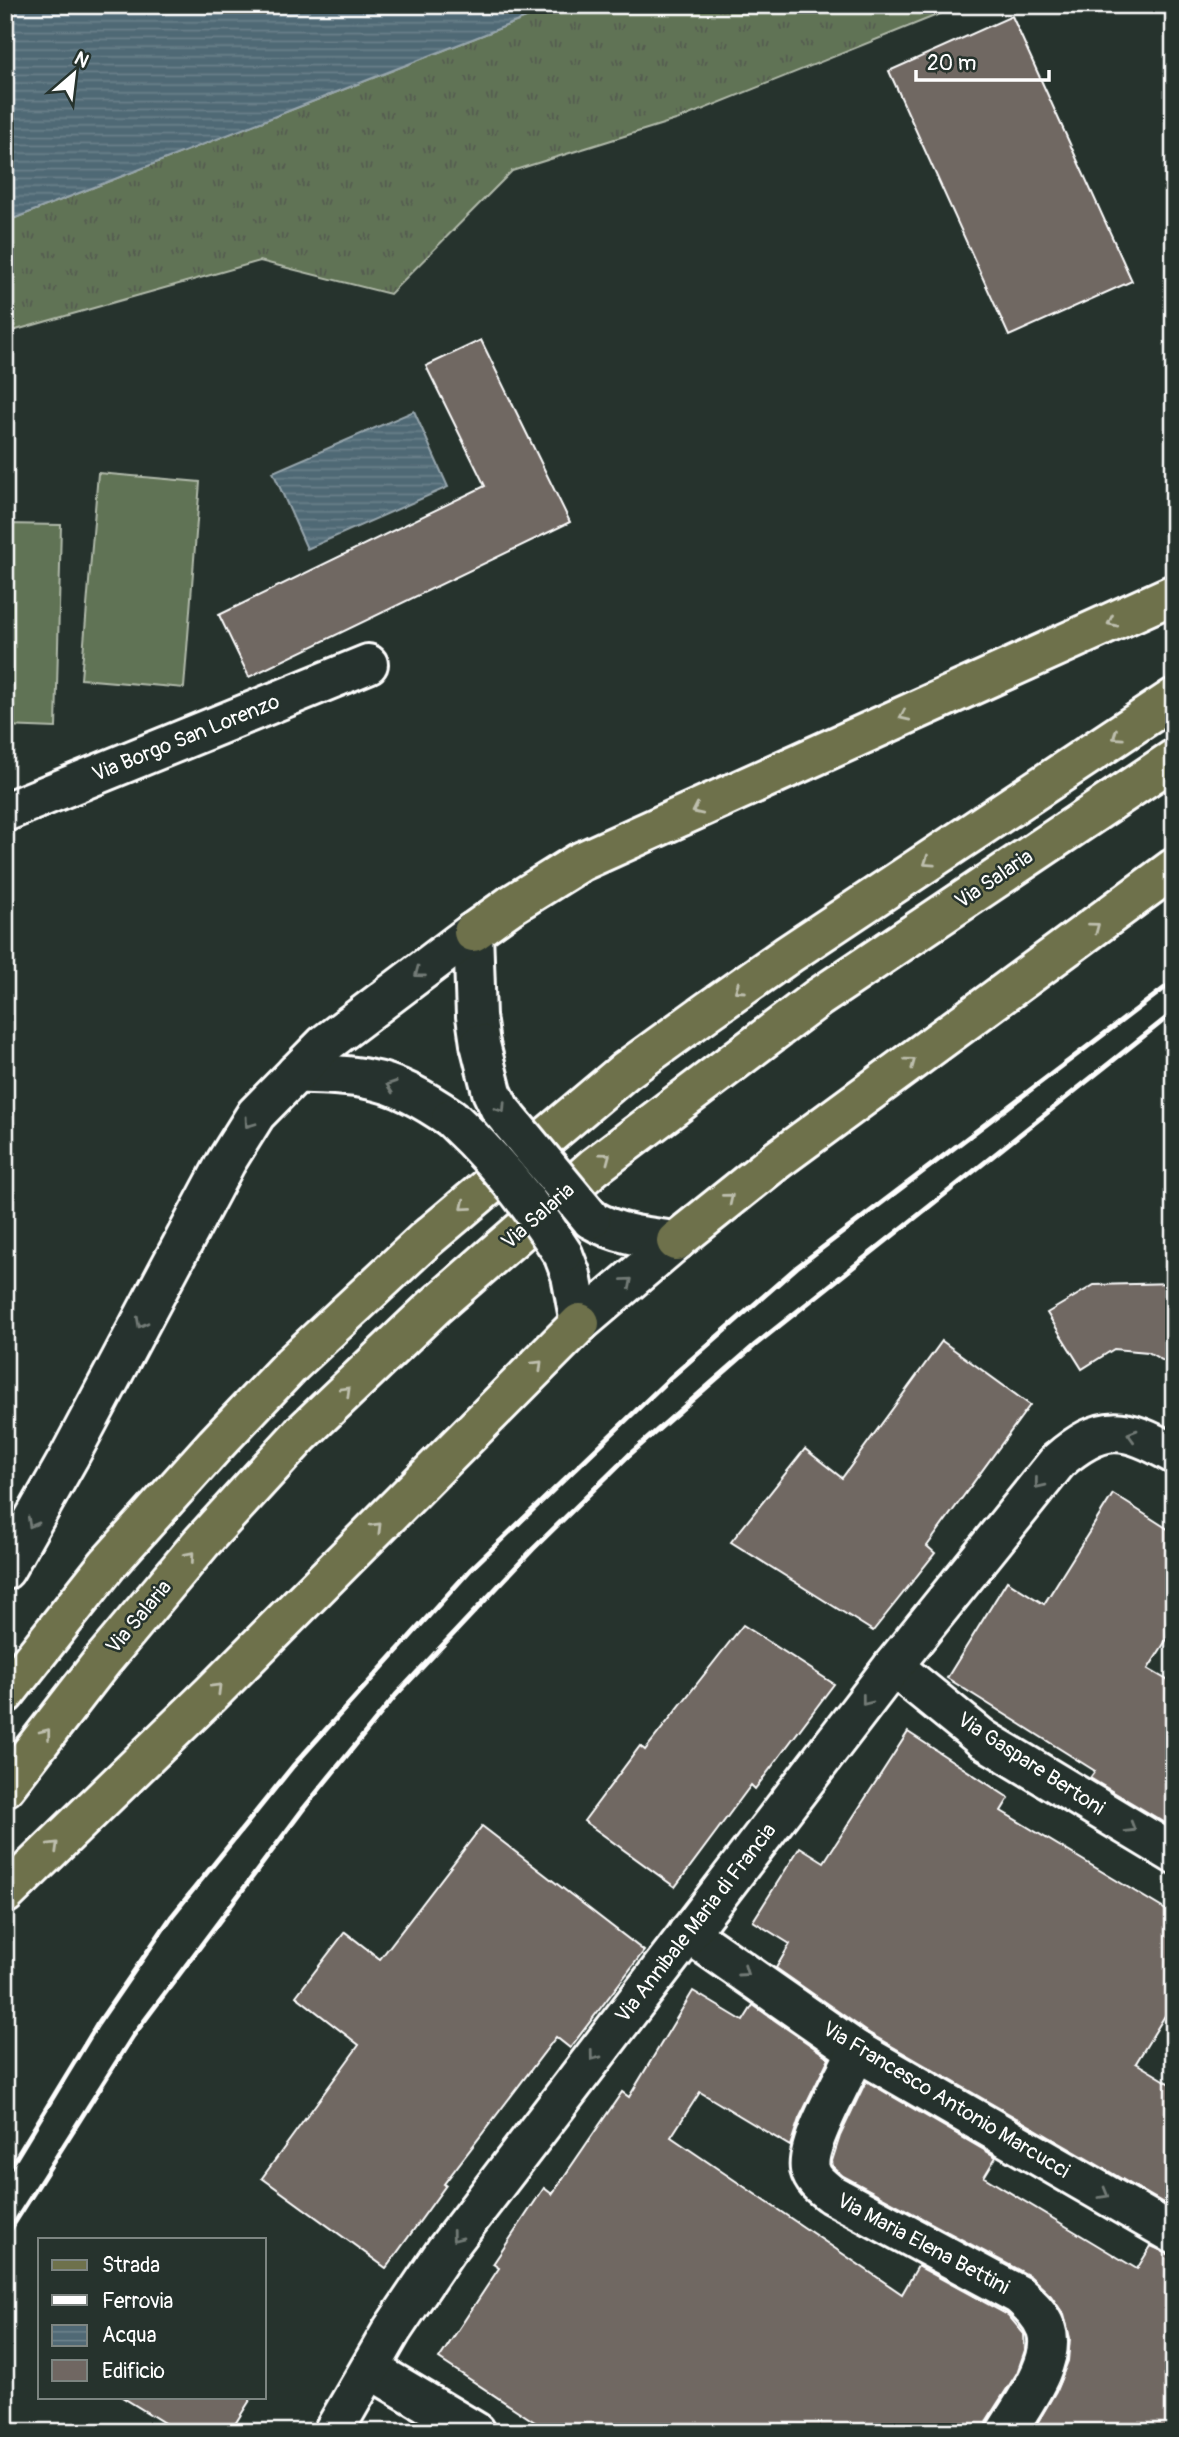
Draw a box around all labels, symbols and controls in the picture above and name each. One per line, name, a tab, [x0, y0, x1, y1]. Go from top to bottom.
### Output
north arrow	[38, 38, 108, 108]
scale bar	[916, 38, 1050, 82]
text: N	[70, 46, 93, 74]
text: 20 m	[927, 50, 976, 77]
one-way arrow	[1107, 614, 1119, 628]
street label: Via Borgo San Lorenzo	[88, 688, 284, 788]
one-way arrow	[899, 707, 911, 721]
one-way arrow	[1112, 727, 1125, 740]
one-way arrow	[692, 801, 704, 815]
street label: Via Salaria	[950, 843, 1038, 915]
one-way arrow	[923, 854, 936, 866]
one-way arrow	[1087, 923, 1099, 935]
one-way arrow	[414, 965, 426, 977]
one-way arrow	[734, 981, 747, 993]
one-way arrow	[903, 1058, 916, 1070]
one-way arrow	[386, 1080, 398, 1094]
one-way arrow	[493, 1101, 506, 1114]
one-way arrow	[245, 1115, 258, 1128]
one-way arrow	[598, 1153, 611, 1166]
street label: Via Salaria	[496, 1177, 580, 1255]
one-way arrow	[722, 1194, 734, 1207]
one-way arrow	[460, 1198, 473, 1210]
one-way arrow	[620, 1278, 633, 1290]
one-way arrow	[136, 1316, 149, 1328]
one-way arrow	[530, 1361, 543, 1374]
one-way arrow	[338, 1387, 351, 1400]
one-way arrow	[1127, 1429, 1139, 1443]
one-way arrow	[1034, 1477, 1047, 1489]
one-way arrow	[27, 1515, 40, 1528]
one-way arrow	[369, 1522, 382, 1535]
one-way arrow	[182, 1551, 194, 1564]
street label: Via Salaria	[100, 1574, 178, 1660]
one-way arrow	[208, 1683, 221, 1696]
one-way arrow	[862, 1693, 875, 1706]
street label: Via Gaspare Bertoni	[952, 1706, 1110, 1822]
one-way arrow	[38, 1728, 50, 1740]
street label: Via Annibale Maria di Francia	[610, 1818, 782, 2028]
one-way arrow	[1124, 1820, 1137, 1833]
one-way arrow	[46, 1842, 59, 1855]
one-way arrow	[736, 1964, 749, 1976]
street label: Via Francesco Antonio Marcucci	[817, 2015, 1075, 2185]
one-way arrow	[589, 2048, 602, 2061]
one-way arrow	[1097, 2186, 1110, 2199]
street label: Via Maria Elena Bettini	[832, 2187, 1014, 2301]
one-way arrow	[451, 2229, 464, 2242]
legend	[38, 2238, 266, 2398]
text: Strada	[102, 2252, 160, 2279]
text: Ferrovia	[102, 2288, 173, 2315]
text: Acqua	[102, 2322, 156, 2349]
text: Edificio	[102, 2358, 165, 2385]

